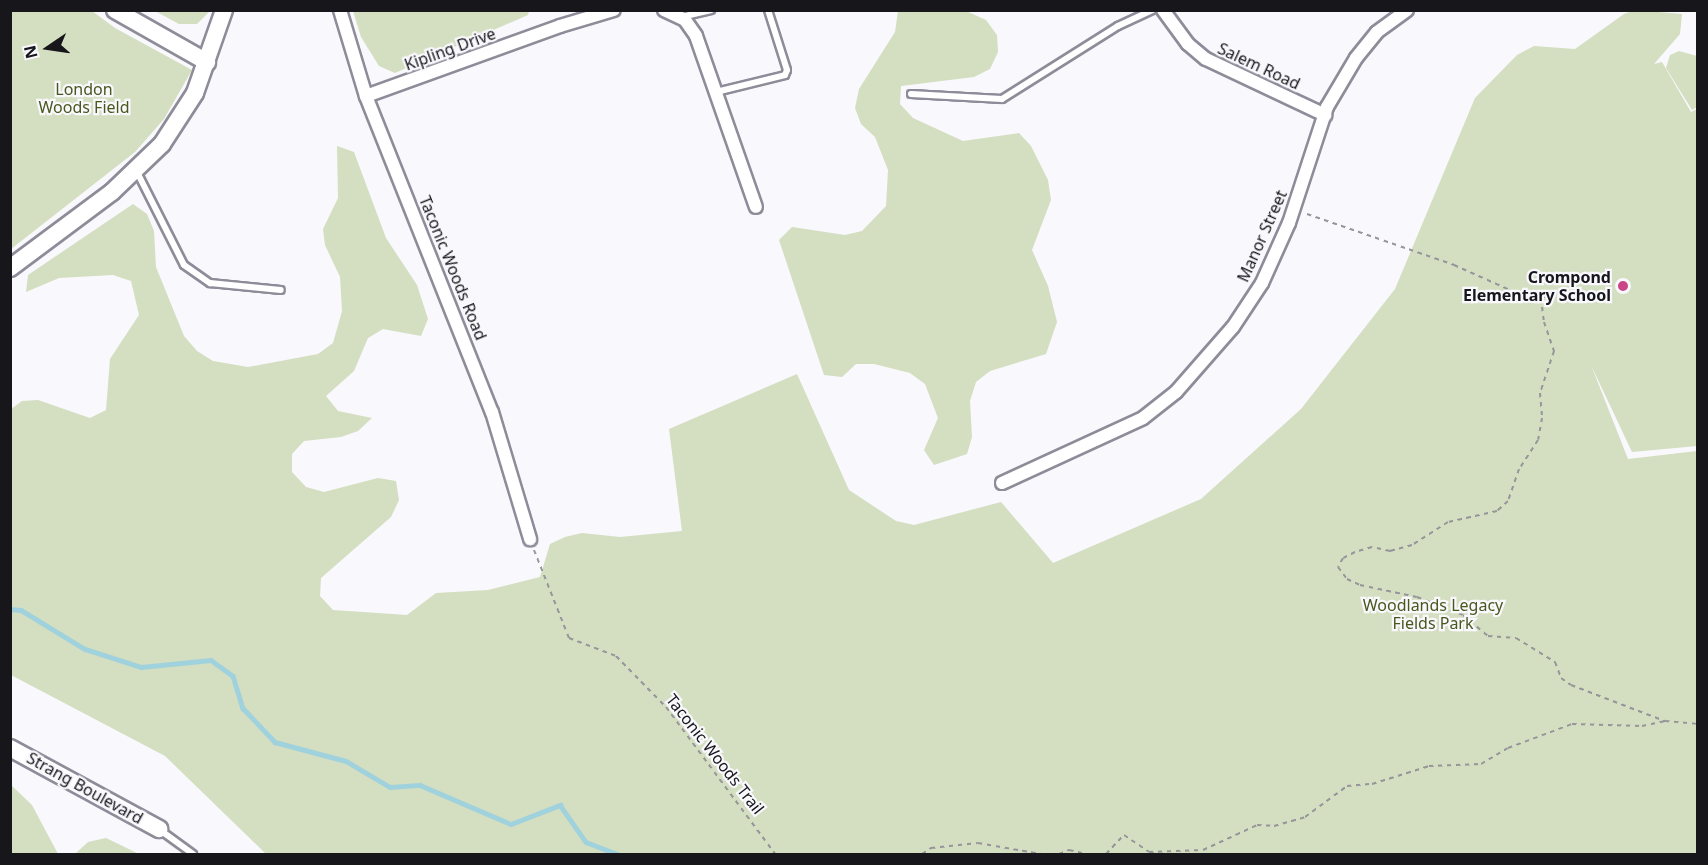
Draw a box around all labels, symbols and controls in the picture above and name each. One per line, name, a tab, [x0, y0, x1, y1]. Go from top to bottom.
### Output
north arrow	[18, 18, 78, 78]
street label: Kipling Drive	[402, 24, 498, 74]
street label: Salem Road	[1215, 39, 1303, 93]
text: N	[18, 43, 43, 61]
park label: London Woods Field	[38, 79, 130, 117]
street label: Manor Street	[1233, 187, 1291, 285]
street label: Taconic Woods Road	[415, 193, 491, 343]
place label: Crompond Elementary School	[1463, 267, 1611, 305]
marker: Crompond Elementary School	[1616, 279, 1630, 293]
park label: Woodlands Legacy Fields Park	[1363, 595, 1503, 633]
street label: Taconic Woods Trail	[662, 690, 768, 818]
street label: Strang Boulevard	[24, 748, 146, 828]

